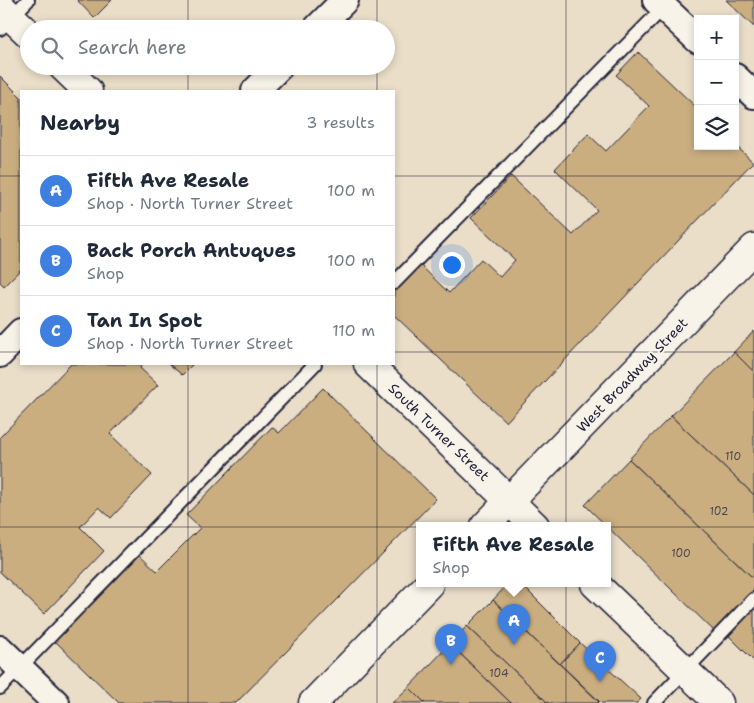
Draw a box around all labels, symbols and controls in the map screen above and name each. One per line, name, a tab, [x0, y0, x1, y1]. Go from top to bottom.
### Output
map controls	[694, 15, 739, 150]
button: +	[694, 15, 739, 60]
search box	[20, 20, 395, 75]
icon: search	[38, 34, 66, 62]
text: Search here	[78, 35, 187, 60]
button: −	[694, 60, 739, 105]
button: layers	[694, 105, 739, 150]
text: Nearby	[40, 109, 120, 137]
text: 3 results	[306, 112, 375, 133]
text: Fifth Ave Resale	[87, 168, 249, 193]
text: A	[50, 180, 62, 201]
text: 100 m	[327, 180, 375, 201]
text: Shop · North Turner Street	[87, 193, 293, 214]
text: Back Porch Antuques	[87, 238, 296, 263]
text: B	[51, 250, 61, 271]
text: 100 m	[327, 250, 375, 271]
your location	[439, 252, 465, 278]
text: Shop	[87, 263, 124, 284]
text: Tan In Spot	[87, 308, 202, 333]
street label: West Broadway Street	[573, 314, 691, 436]
text: C	[51, 320, 61, 341]
text: 110 m	[332, 320, 375, 341]
text: Shop · North Turner Street	[87, 333, 293, 354]
street label: South Turner Street	[385, 379, 493, 485]
house number: 110	[725, 449, 741, 464]
house number: 102	[709, 504, 729, 519]
popup	[416, 522, 611, 587]
text: Fifth Ave Resale	[432, 532, 595, 557]
house number: 100	[671, 546, 691, 561]
text: Shop	[432, 557, 470, 578]
pin: A	[498, 604, 530, 645]
pin: B	[435, 624, 467, 665]
pin: C	[584, 641, 616, 682]
house number: 104	[489, 666, 509, 681]

